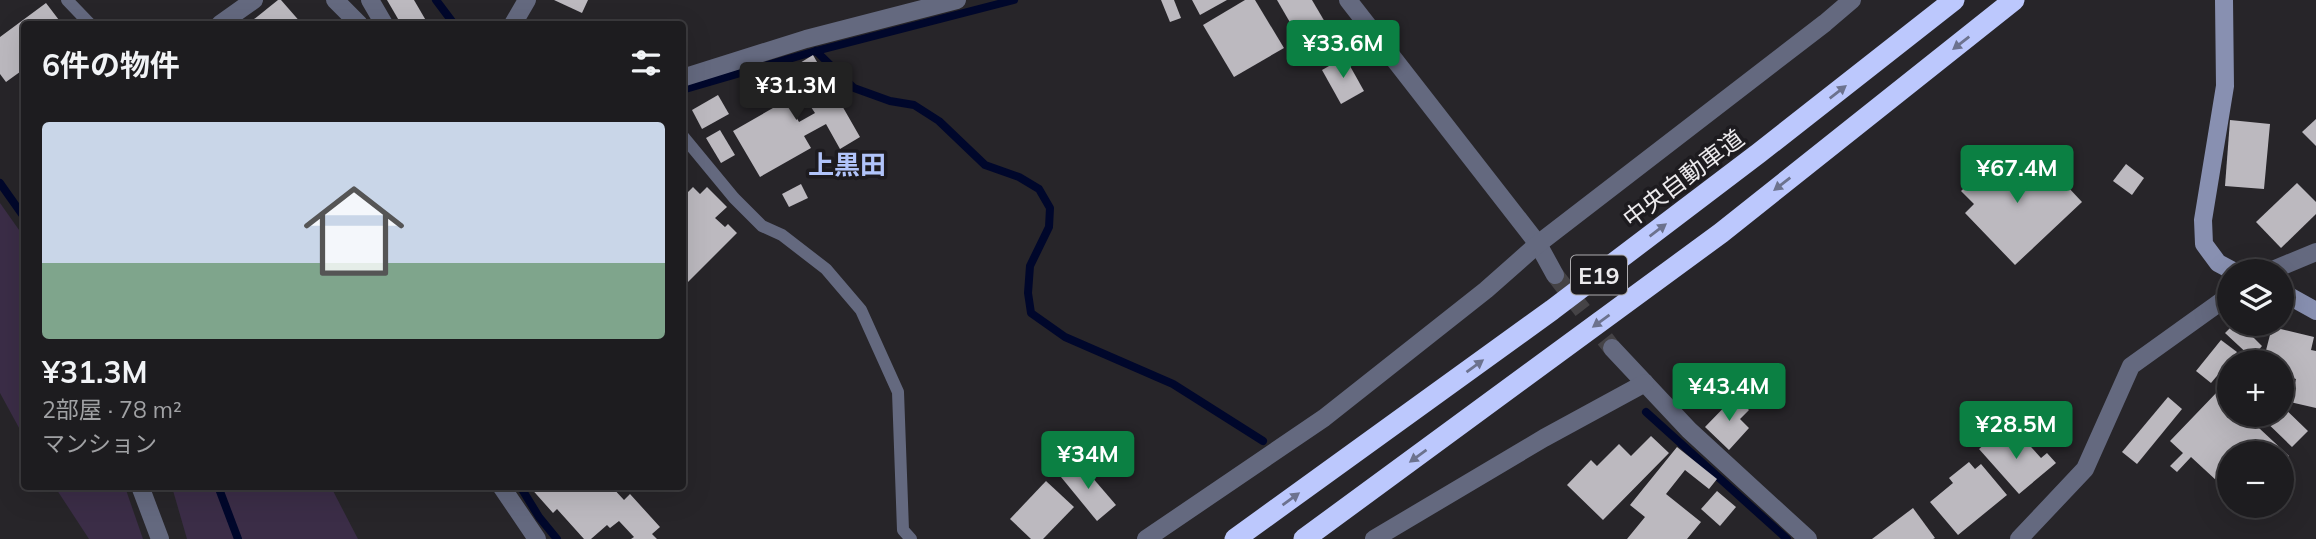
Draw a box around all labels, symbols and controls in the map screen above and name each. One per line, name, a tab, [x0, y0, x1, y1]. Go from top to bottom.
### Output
pin: ¥33.6M	[1286, 20, 1400, 80]
text: ¥33.6M	[1303, 28, 1383, 57]
one-way arrow	[1952, 35, 1970, 50]
icon: filters	[627, 44, 665, 82]
text: 6件の物件	[42, 46, 180, 84]
pin: ¥31.3M	[739, 62, 853, 122]
text: ¥31.3M	[756, 70, 836, 99]
one-way arrow	[1829, 84, 1847, 99]
street label: 中央自動車道	[1616, 123, 1750, 233]
pin: ¥67.4M	[1960, 146, 2074, 205]
district label: 上黒田	[808, 148, 886, 181]
text: ¥67.4M	[1977, 153, 2057, 182]
icon: home	[291, 168, 417, 294]
one-way arrow	[1774, 176, 1791, 191]
one-way arrow	[1648, 223, 1666, 238]
road number: E19	[1571, 256, 1627, 294]
map controls	[2217, 259, 2294, 518]
button: layers	[2217, 259, 2294, 336]
one-way arrow	[1592, 314, 1610, 328]
button: +	[2217, 350, 2294, 427]
text: ¥31.3M	[42, 353, 148, 391]
one-way arrow	[1466, 359, 1484, 373]
pin: ¥43.4M	[1672, 364, 1786, 423]
text: ¥43.4M	[1689, 371, 1769, 400]
text: 2部屋 · 78 m²	[42, 395, 182, 424]
pin: ¥28.5M	[1959, 402, 2073, 461]
text: ¥28.5M	[1976, 409, 2056, 438]
text: マンション	[42, 429, 157, 458]
pin: ¥34M	[1047, 432, 1129, 491]
text: ¥34M	[1057, 439, 1119, 468]
button: −	[2217, 441, 2294, 518]
one-way arrow	[1409, 449, 1427, 463]
one-way arrow	[1282, 492, 1300, 506]

